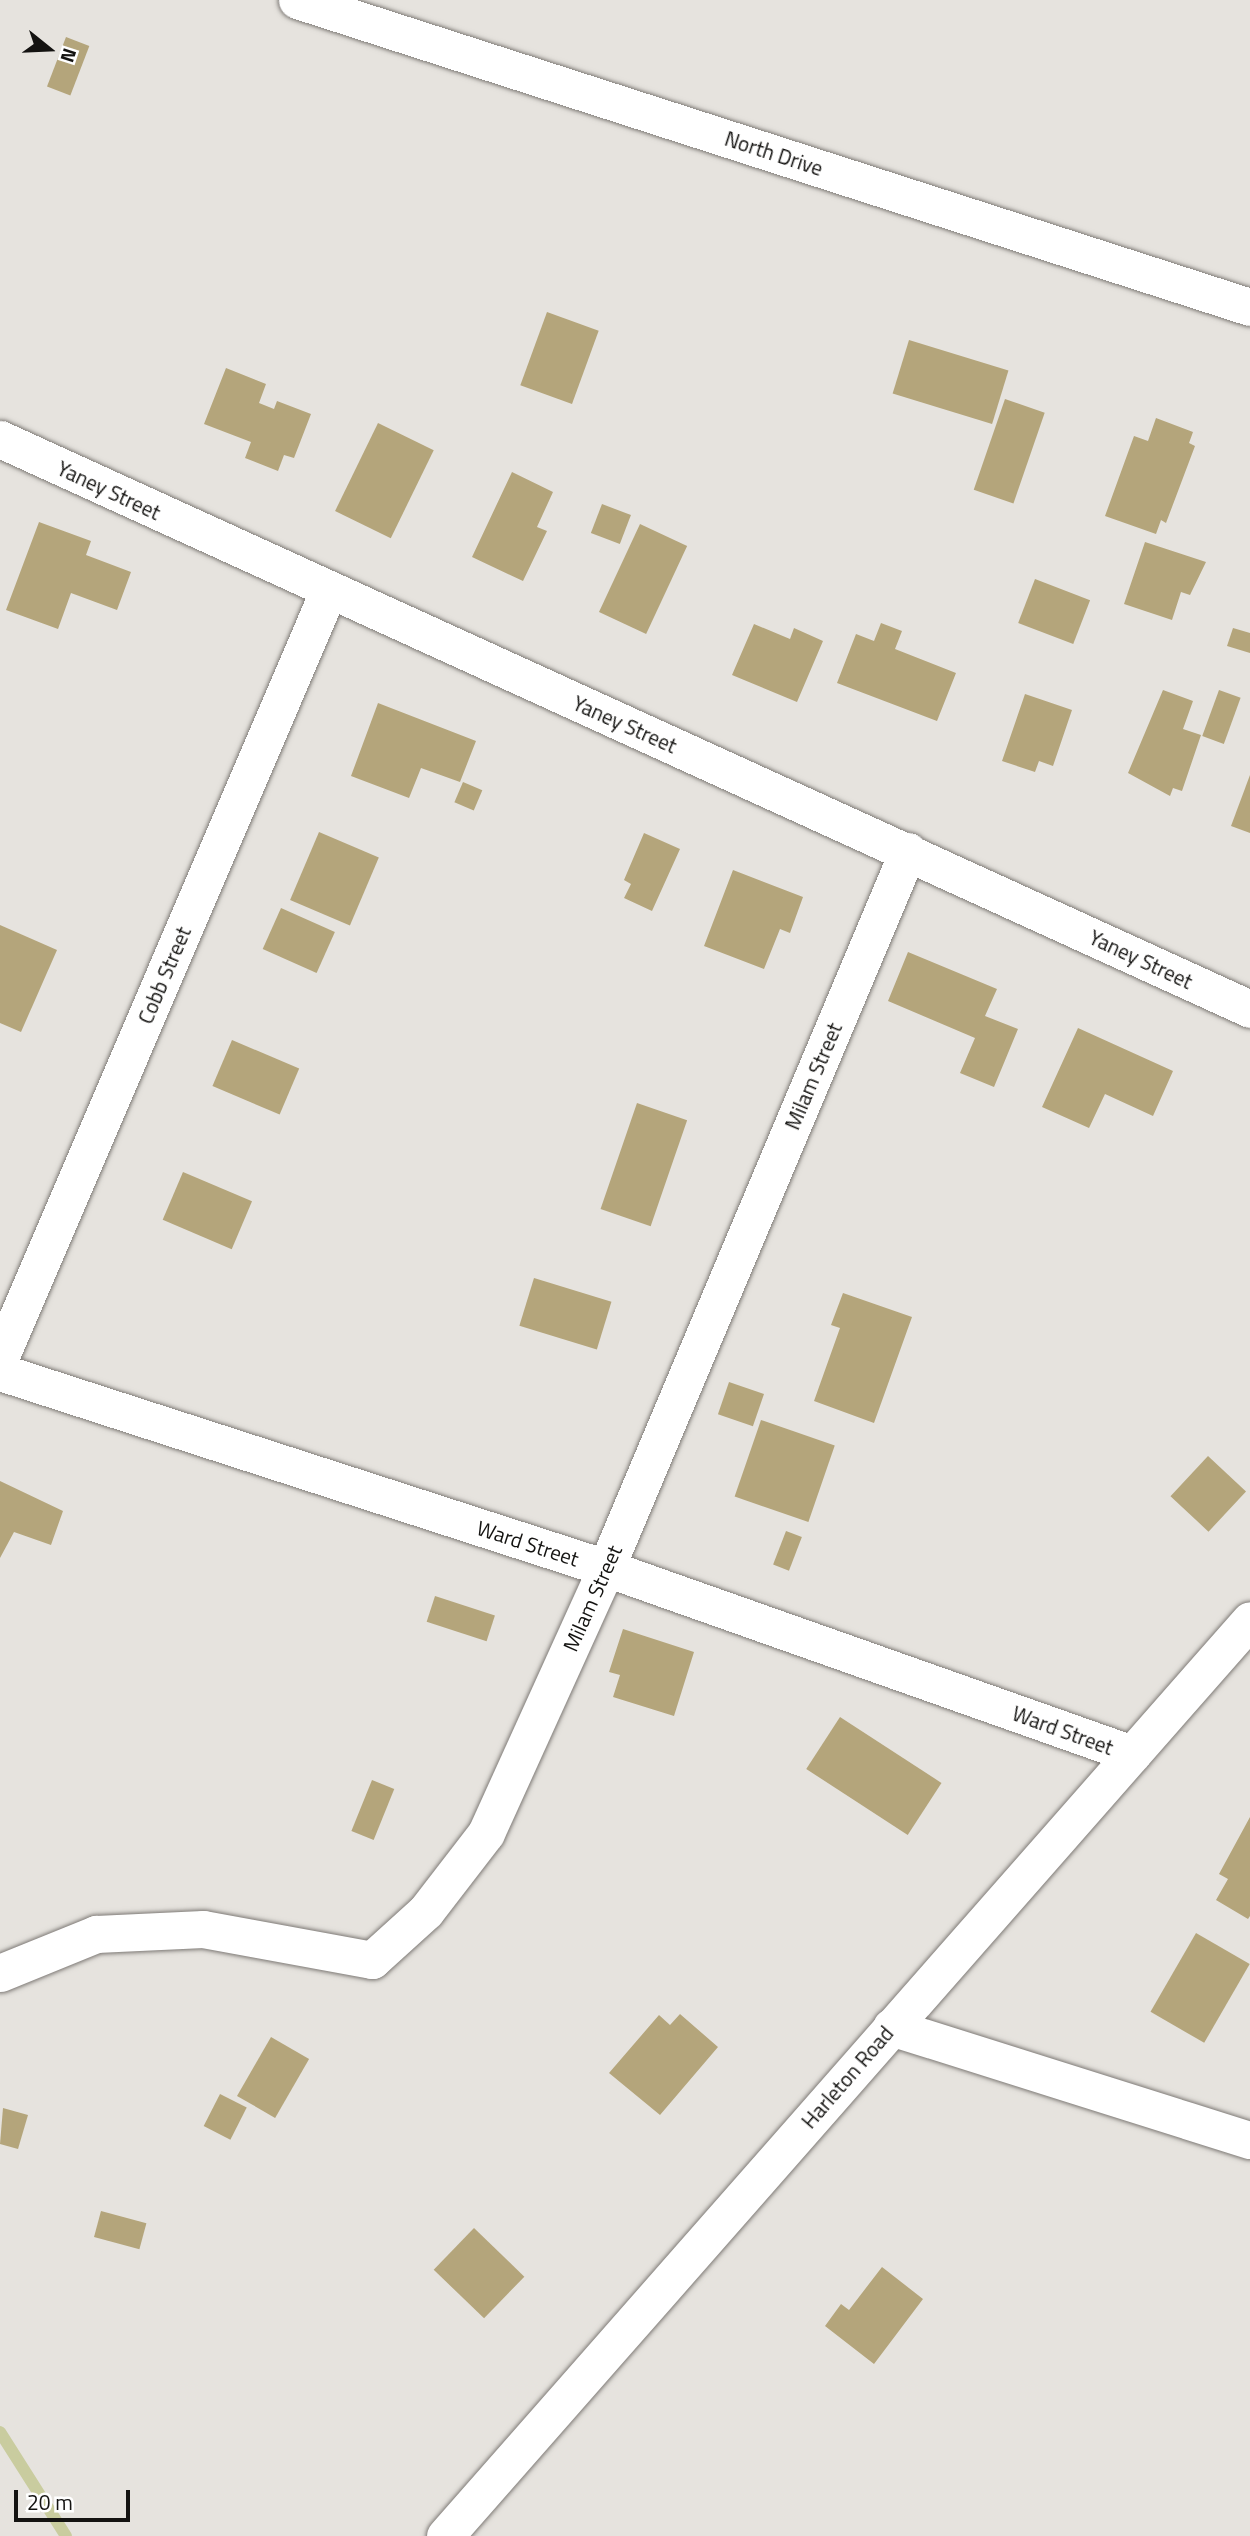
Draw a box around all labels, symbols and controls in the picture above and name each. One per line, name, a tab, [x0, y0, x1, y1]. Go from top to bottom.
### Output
north arrow	[14, 14, 84, 84]
text: N	[54, 45, 85, 66]
street label: North Drive	[722, 125, 826, 181]
street label: Yaney Street	[53, 455, 165, 525]
street label: Yaney Street	[569, 690, 681, 758]
street label: Cobb Street	[132, 923, 196, 1027]
street label: Yaney Street	[1085, 924, 1197, 994]
street label: Milam Street	[779, 1019, 847, 1133]
street label: Ward Street	[474, 1515, 582, 1571]
street label: Milam Street	[557, 1541, 627, 1655]
street label: Ward Street	[1009, 1700, 1117, 1760]
street label: Harleton Road	[796, 2021, 898, 2133]
scale bar	[18, 2476, 133, 2520]
text: 20 m	[27, 2486, 73, 2518]

